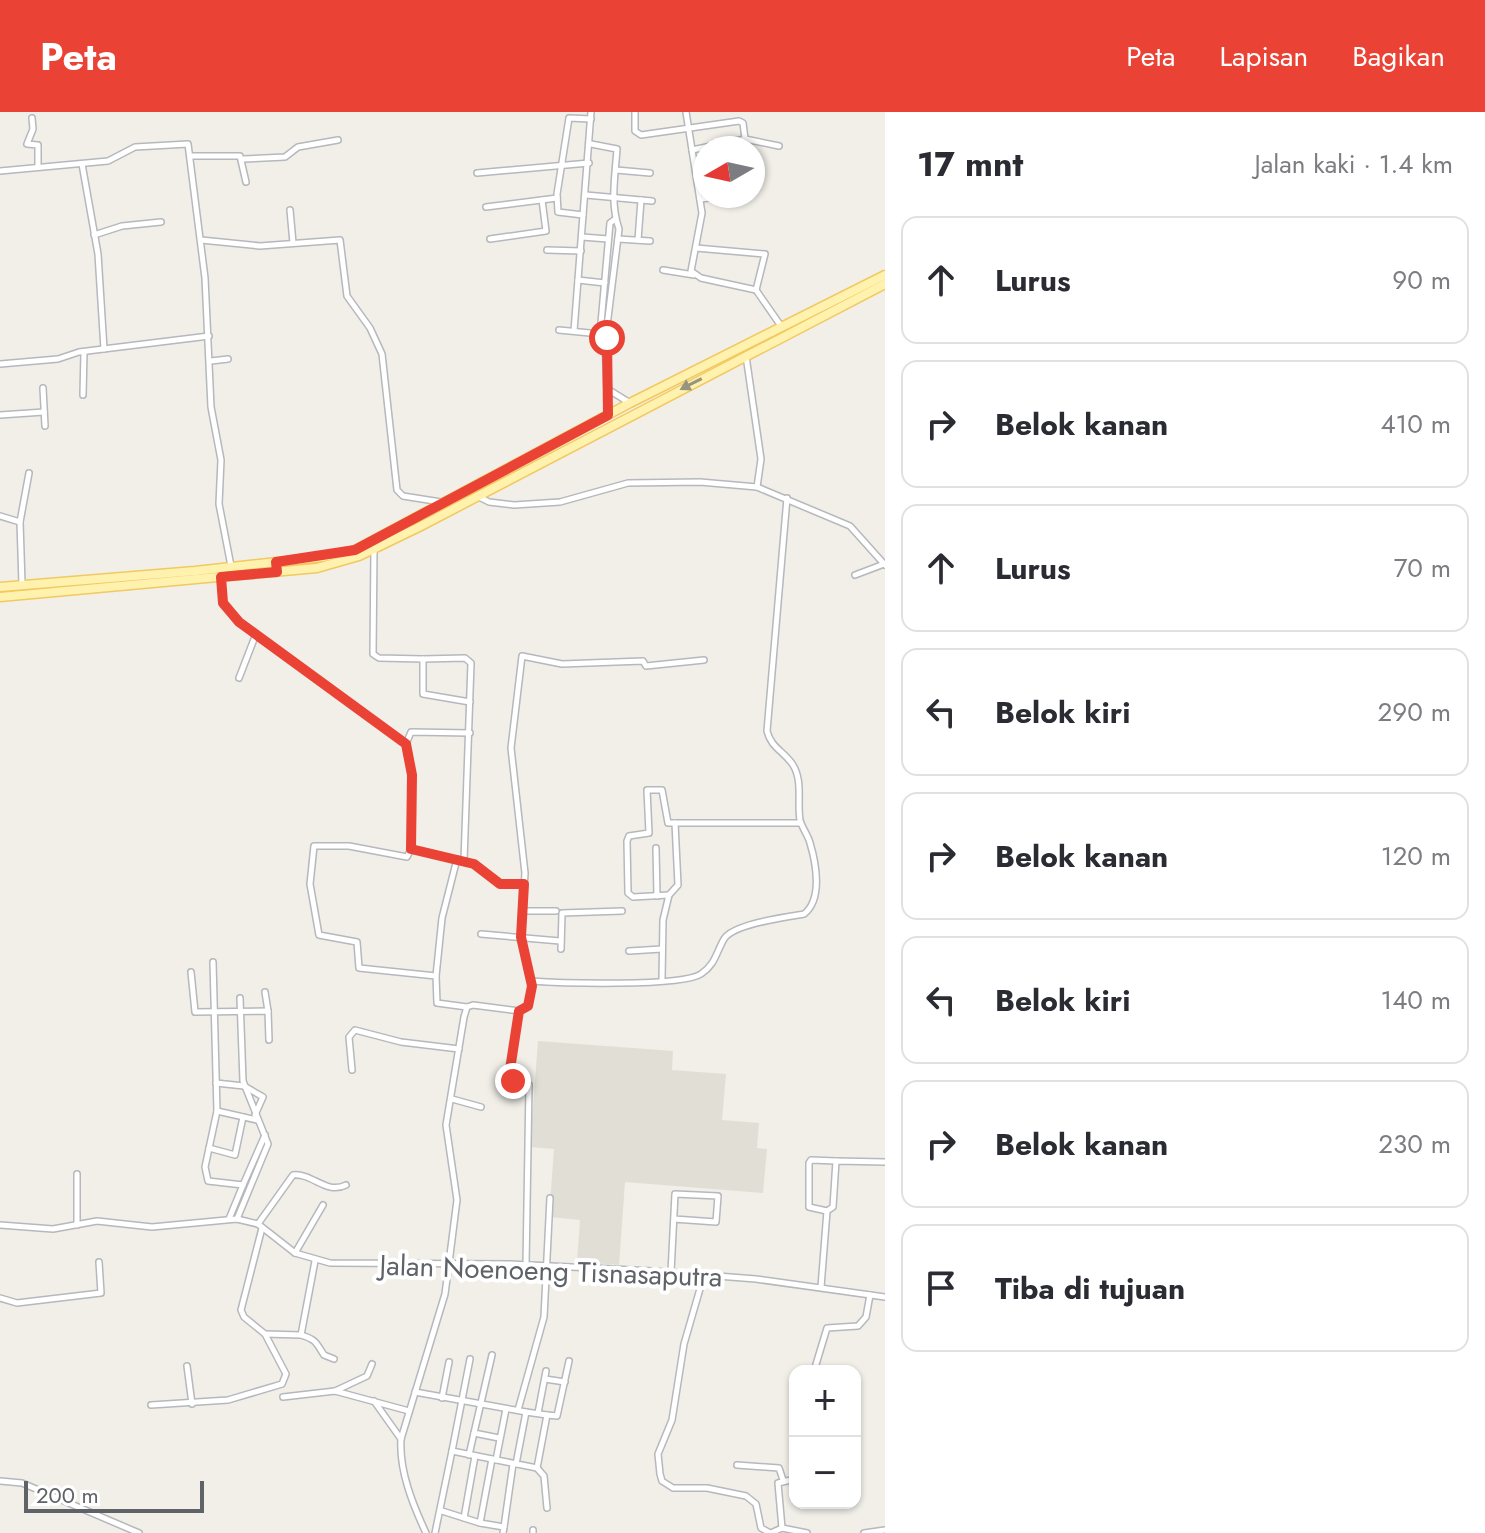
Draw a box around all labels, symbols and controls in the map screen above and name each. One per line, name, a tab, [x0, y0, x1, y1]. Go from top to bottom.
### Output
text: Peta	[40, 29, 117, 84]
text: Peta	[1126, 36, 1175, 77]
text: Lapisan	[1219, 36, 1308, 77]
text: Bagikan	[1352, 36, 1445, 77]
north arrow	[693, 136, 765, 208]
text: 17 mnt	[917, 140, 1023, 189]
text: Jalan kaki · 1.4 km	[1255, 145, 1453, 183]
icon: ahead	[919, 258, 963, 302]
text: Lurus	[995, 259, 1071, 302]
text: 90 m	[1392, 261, 1451, 299]
route start	[589, 320, 625, 356]
one-way arrow	[680, 377, 703, 390]
icon: right	[919, 402, 963, 446]
text: Belok kanan	[995, 403, 1168, 446]
text: 410 m	[1380, 405, 1451, 443]
icon: ahead	[919, 546, 963, 590]
text: Lurus	[995, 547, 1071, 590]
text: 70 m	[1394, 549, 1451, 587]
icon: left	[919, 690, 963, 734]
text: Belok kiri	[995, 691, 1130, 734]
text: 290 m	[1378, 693, 1451, 731]
icon: right	[919, 834, 963, 878]
text: Belok kanan	[995, 835, 1168, 878]
text: 120 m	[1381, 837, 1451, 875]
icon: left	[919, 978, 963, 1022]
text: Belok kiri	[995, 979, 1130, 1022]
text: 140 m	[1380, 981, 1451, 1019]
route end	[495, 1063, 531, 1099]
icon: right	[919, 1122, 963, 1166]
text: Belok kanan	[995, 1123, 1168, 1166]
text: 230 m	[1378, 1125, 1451, 1163]
street label: Jalan Noenoeng Tisnasaputra	[375, 1244, 723, 1297]
icon: arrive	[919, 1266, 963, 1310]
text: Tiba di tujuan	[995, 1267, 1185, 1310]
map controls	[789, 1365, 861, 1509]
button: +	[789, 1365, 861, 1437]
button: −	[789, 1437, 861, 1509]
scale bar	[24, 1477, 204, 1513]
text: 200 m	[36, 1479, 99, 1511]

